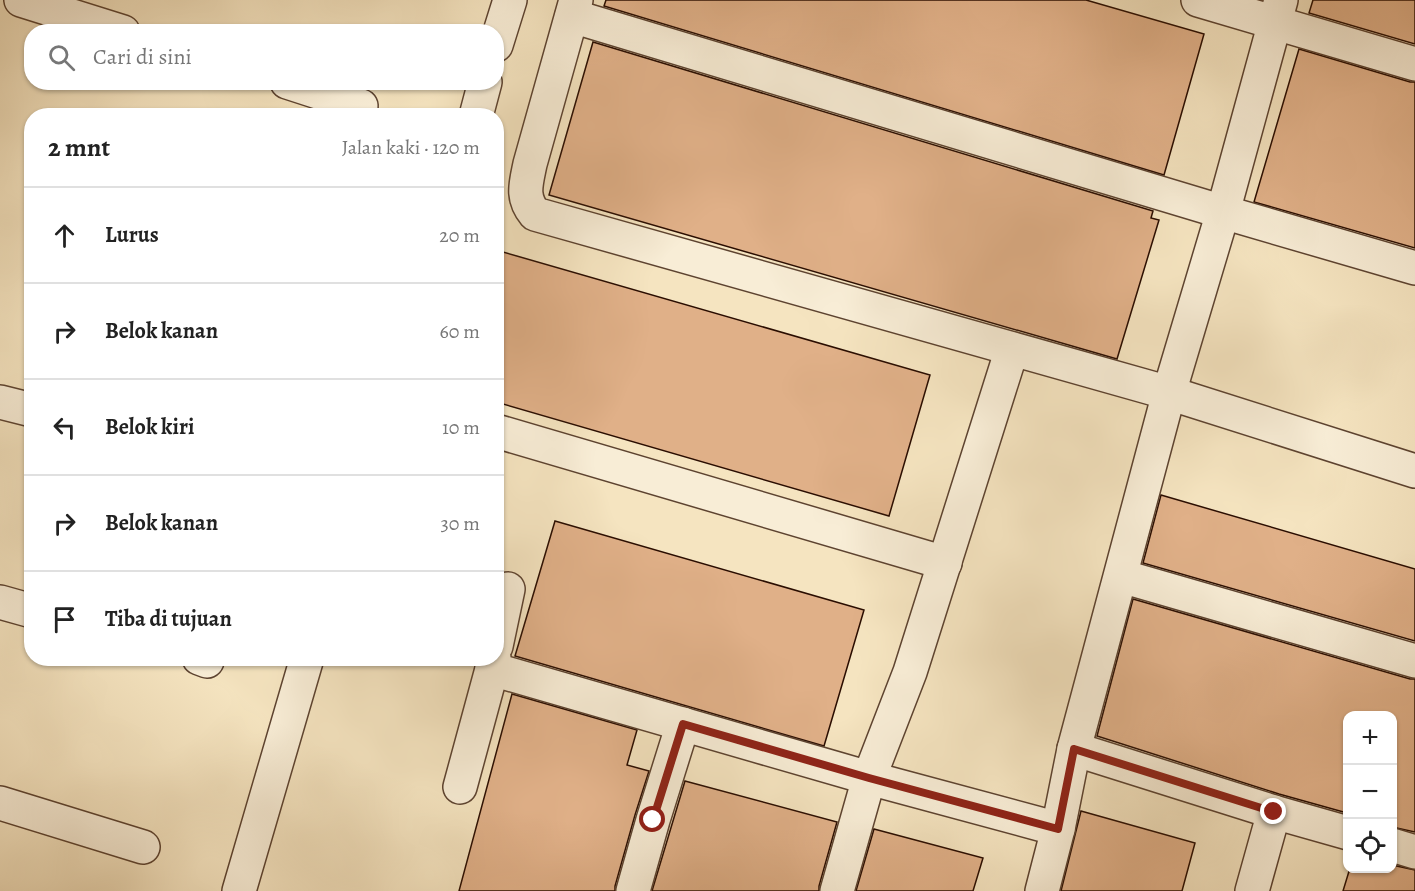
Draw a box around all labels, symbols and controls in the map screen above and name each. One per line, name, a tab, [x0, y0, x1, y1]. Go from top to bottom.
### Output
search box	[24, 24, 504, 90]
icon: search	[45, 41, 78, 74]
text: Cari di sini	[93, 42, 192, 72]
text: 2 mnt	[48, 130, 110, 165]
text: Jalan kaki · 120 m	[342, 134, 480, 161]
icon: ahead	[48, 219, 81, 252]
text: Lurus	[105, 220, 159, 250]
text: 20 m	[439, 222, 480, 249]
icon: right	[48, 315, 81, 348]
text: Belok kanan	[105, 316, 218, 346]
text: 60 m	[440, 318, 480, 345]
icon: left	[48, 411, 81, 444]
text: Belok kiri	[105, 412, 194, 442]
text: 10 m	[442, 414, 480, 441]
icon: right	[48, 507, 81, 540]
text: Belok kanan	[105, 508, 218, 538]
text: 30 m	[440, 510, 480, 537]
icon: arrive	[48, 603, 81, 636]
text: Tiba di tujuan	[105, 604, 232, 634]
map controls	[1343, 711, 1397, 873]
button: +	[1343, 711, 1397, 765]
button: −	[1343, 765, 1397, 819]
route end	[1260, 798, 1286, 824]
route start	[639, 806, 665, 832]
button: locate	[1343, 819, 1397, 873]

